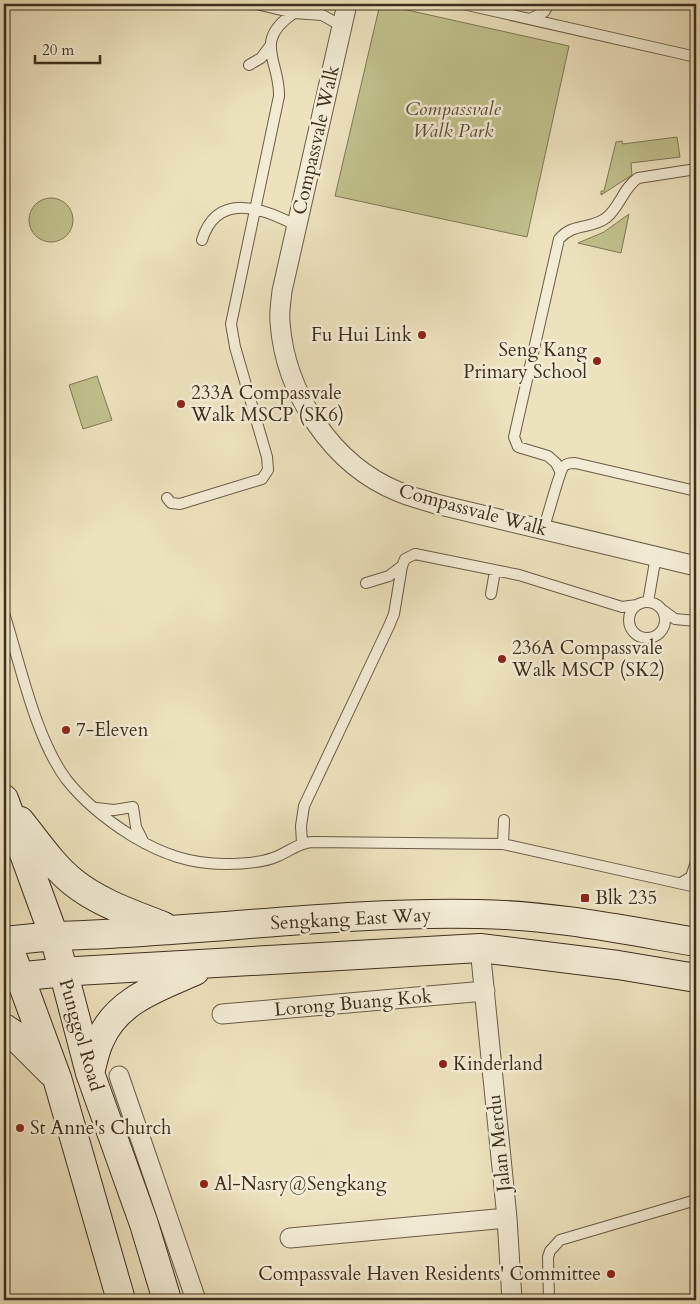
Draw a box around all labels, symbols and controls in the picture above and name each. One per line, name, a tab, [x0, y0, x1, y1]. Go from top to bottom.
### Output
scale bar	[35, 32, 100, 64]
text: 20 m	[42, 40, 74, 60]
street label: Compassvale Walk	[286, 62, 346, 217]
park label: Compassvale Walk Park	[405, 96, 502, 144]
place label: Fu Hui Link	[311, 322, 413, 348]
marker: Fu Hui Link	[416, 329, 428, 341]
place label: Seng Kang Primary School	[463, 337, 587, 385]
marker: Seng Kang Primary School	[591, 355, 603, 367]
place label: 233A Compassvale Walk MSCP (SK6)	[190, 380, 344, 428]
marker: 233A Compassvale Walk MSCP (SK6)	[175, 398, 187, 410]
street label: Compassvale Walk	[396, 478, 551, 543]
place label: 236A Compassvale Walk MSCP (SK2)	[511, 635, 665, 683]
marker: 236A Compassvale Walk MSCP (SK2)	[496, 653, 508, 665]
place label: 7-Eleven	[76, 717, 149, 743]
marker: 7-Eleven	[60, 724, 72, 736]
place label: Blk 235	[595, 885, 657, 911]
marker: Blk 235	[579, 892, 591, 904]
street label: Sengkang East Way	[270, 902, 432, 936]
street label: Punggol Road	[53, 976, 109, 1094]
street label: Lorong Buang Kok	[273, 983, 434, 1023]
place label: Kinderland	[453, 1051, 543, 1077]
marker: Kinderland	[437, 1058, 449, 1070]
street label: Jalan Merdu	[481, 1093, 517, 1196]
place label: St Anne's Church	[30, 1115, 172, 1141]
marker: St Anne's Church	[14, 1122, 26, 1134]
place label: Al-Nasry@Sengkang	[214, 1171, 387, 1197]
marker: Al-Nasry@Sengkang	[198, 1178, 210, 1190]
place label: Compassvale Haven Residents' Committee	[258, 1261, 601, 1287]
marker: Compassvale Haven Residents' Committee	[605, 1268, 617, 1280]

